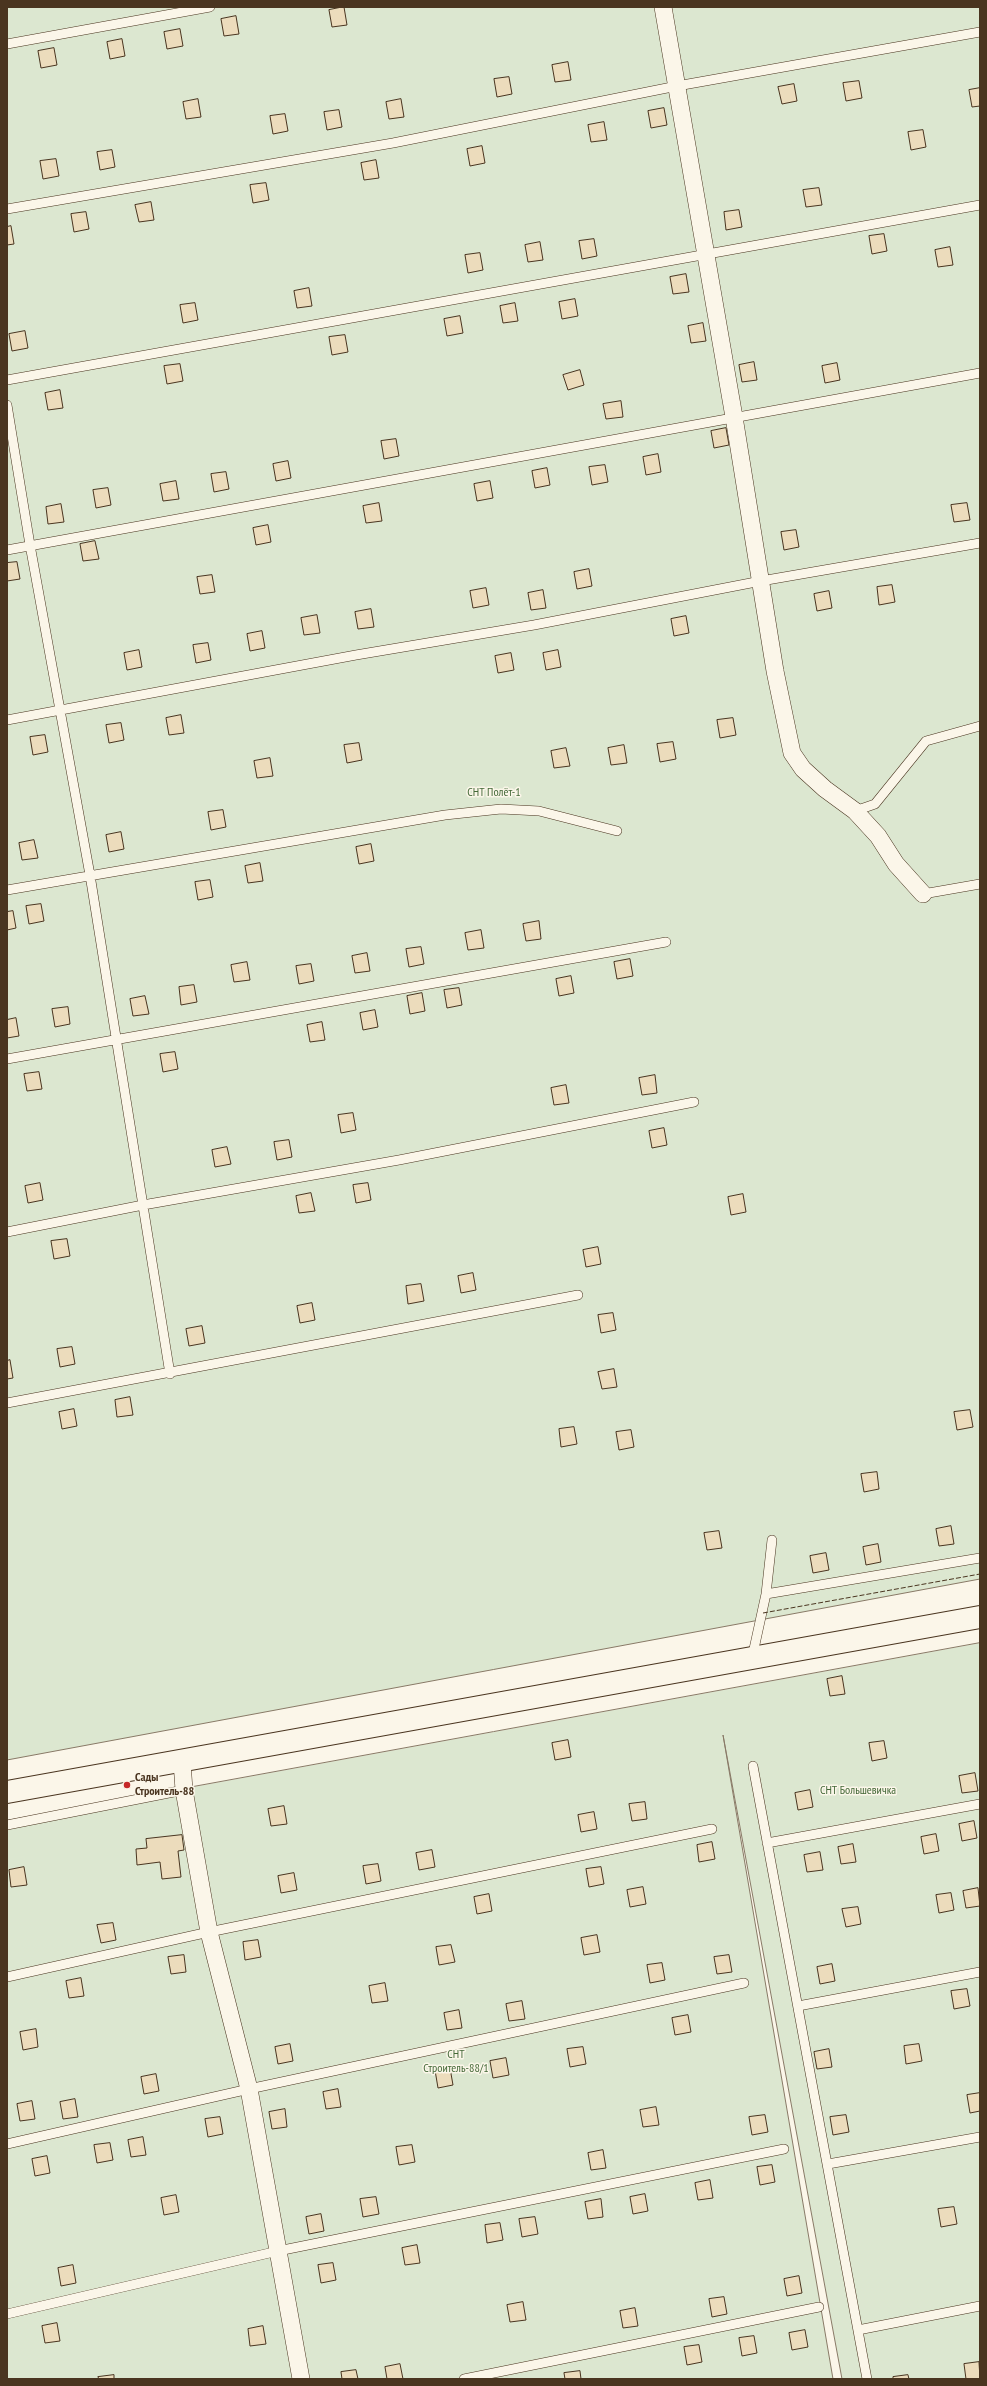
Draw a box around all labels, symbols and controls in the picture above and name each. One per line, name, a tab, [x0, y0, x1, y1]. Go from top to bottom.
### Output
park label: СНТ Полёт-1	[467, 786, 521, 800]
place label: Сады Строитель-88	[135, 1771, 194, 1799]
marker: Сады Строитель-88	[122, 1780, 132, 1790]
park label: СНТ Большевичка	[820, 1784, 896, 1798]
park label: СНТ Строитель-88/1	[423, 2048, 489, 2076]

